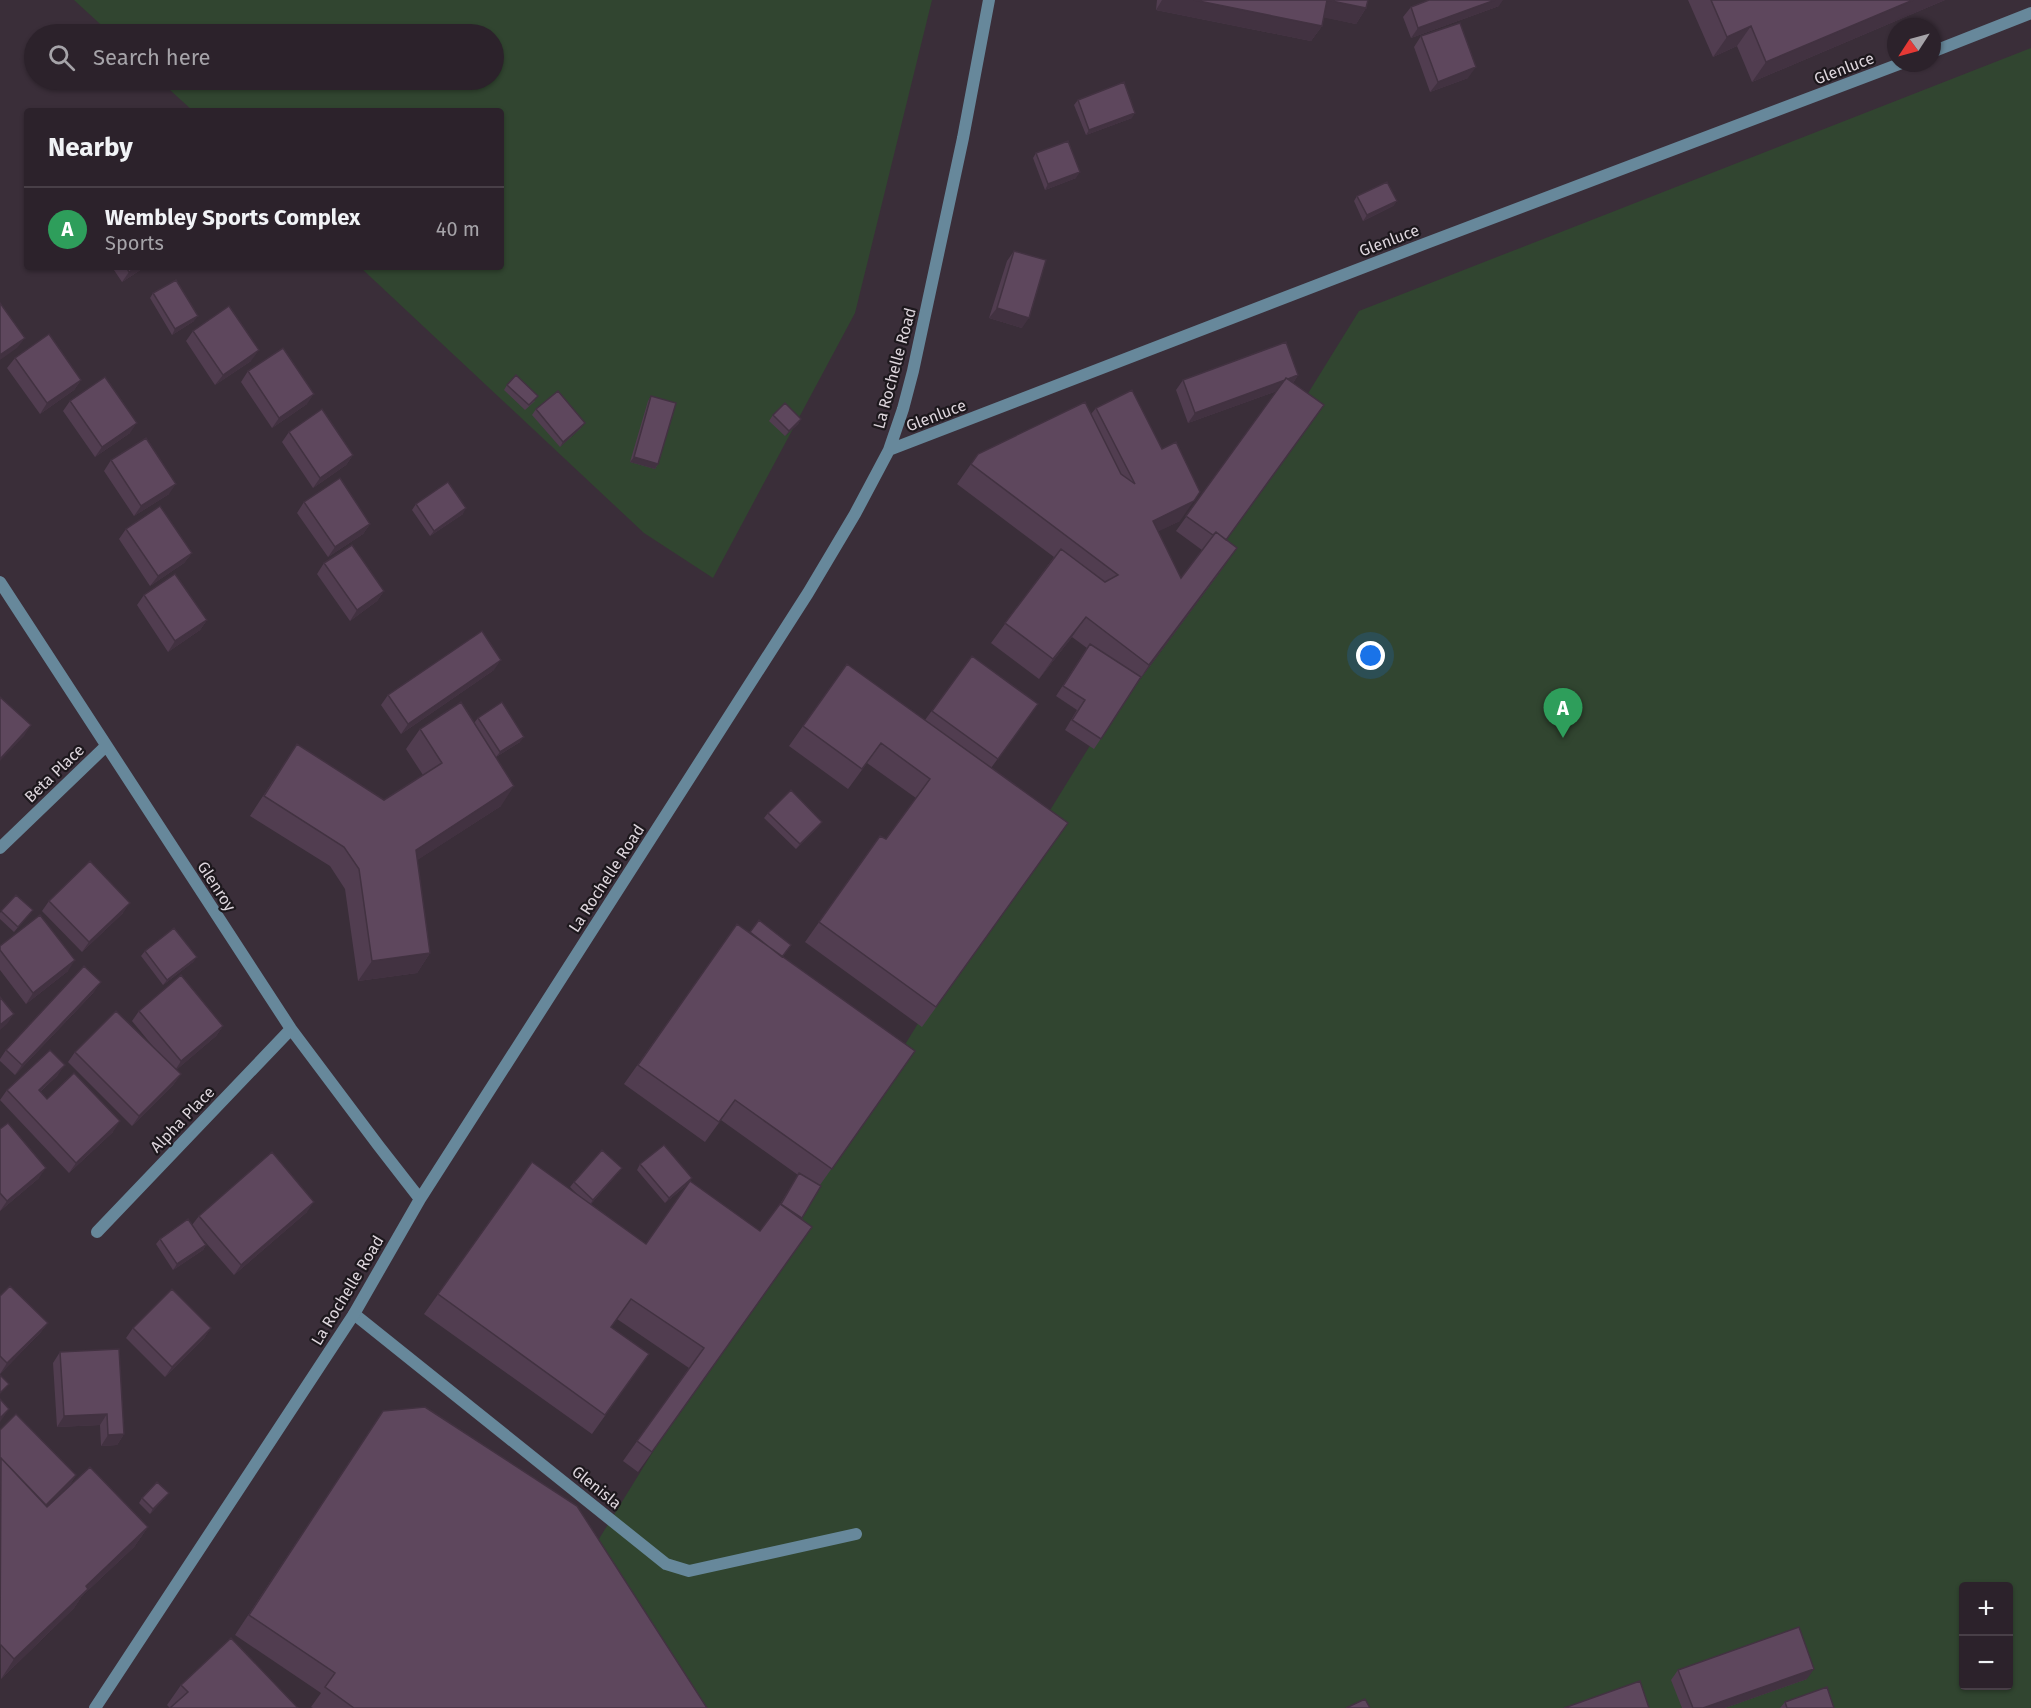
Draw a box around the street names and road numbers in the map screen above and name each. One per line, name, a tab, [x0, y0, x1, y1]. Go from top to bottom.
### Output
street label: Glenluce	[1811, 48, 1877, 89]
street label: Glenluce	[1356, 220, 1422, 261]
street label: La Rochelle Road	[869, 306, 920, 431]
street label: Glenluce	[903, 395, 969, 436]
street label: Beta Place	[21, 740, 88, 806]
street label: La Rochelle Road	[565, 821, 648, 936]
street label: Glenroy	[193, 858, 240, 915]
street label: Alpha Place	[146, 1082, 218, 1156]
street label: La Rochelle Road	[307, 1232, 388, 1348]
street label: Glenisla	[568, 1462, 625, 1513]

